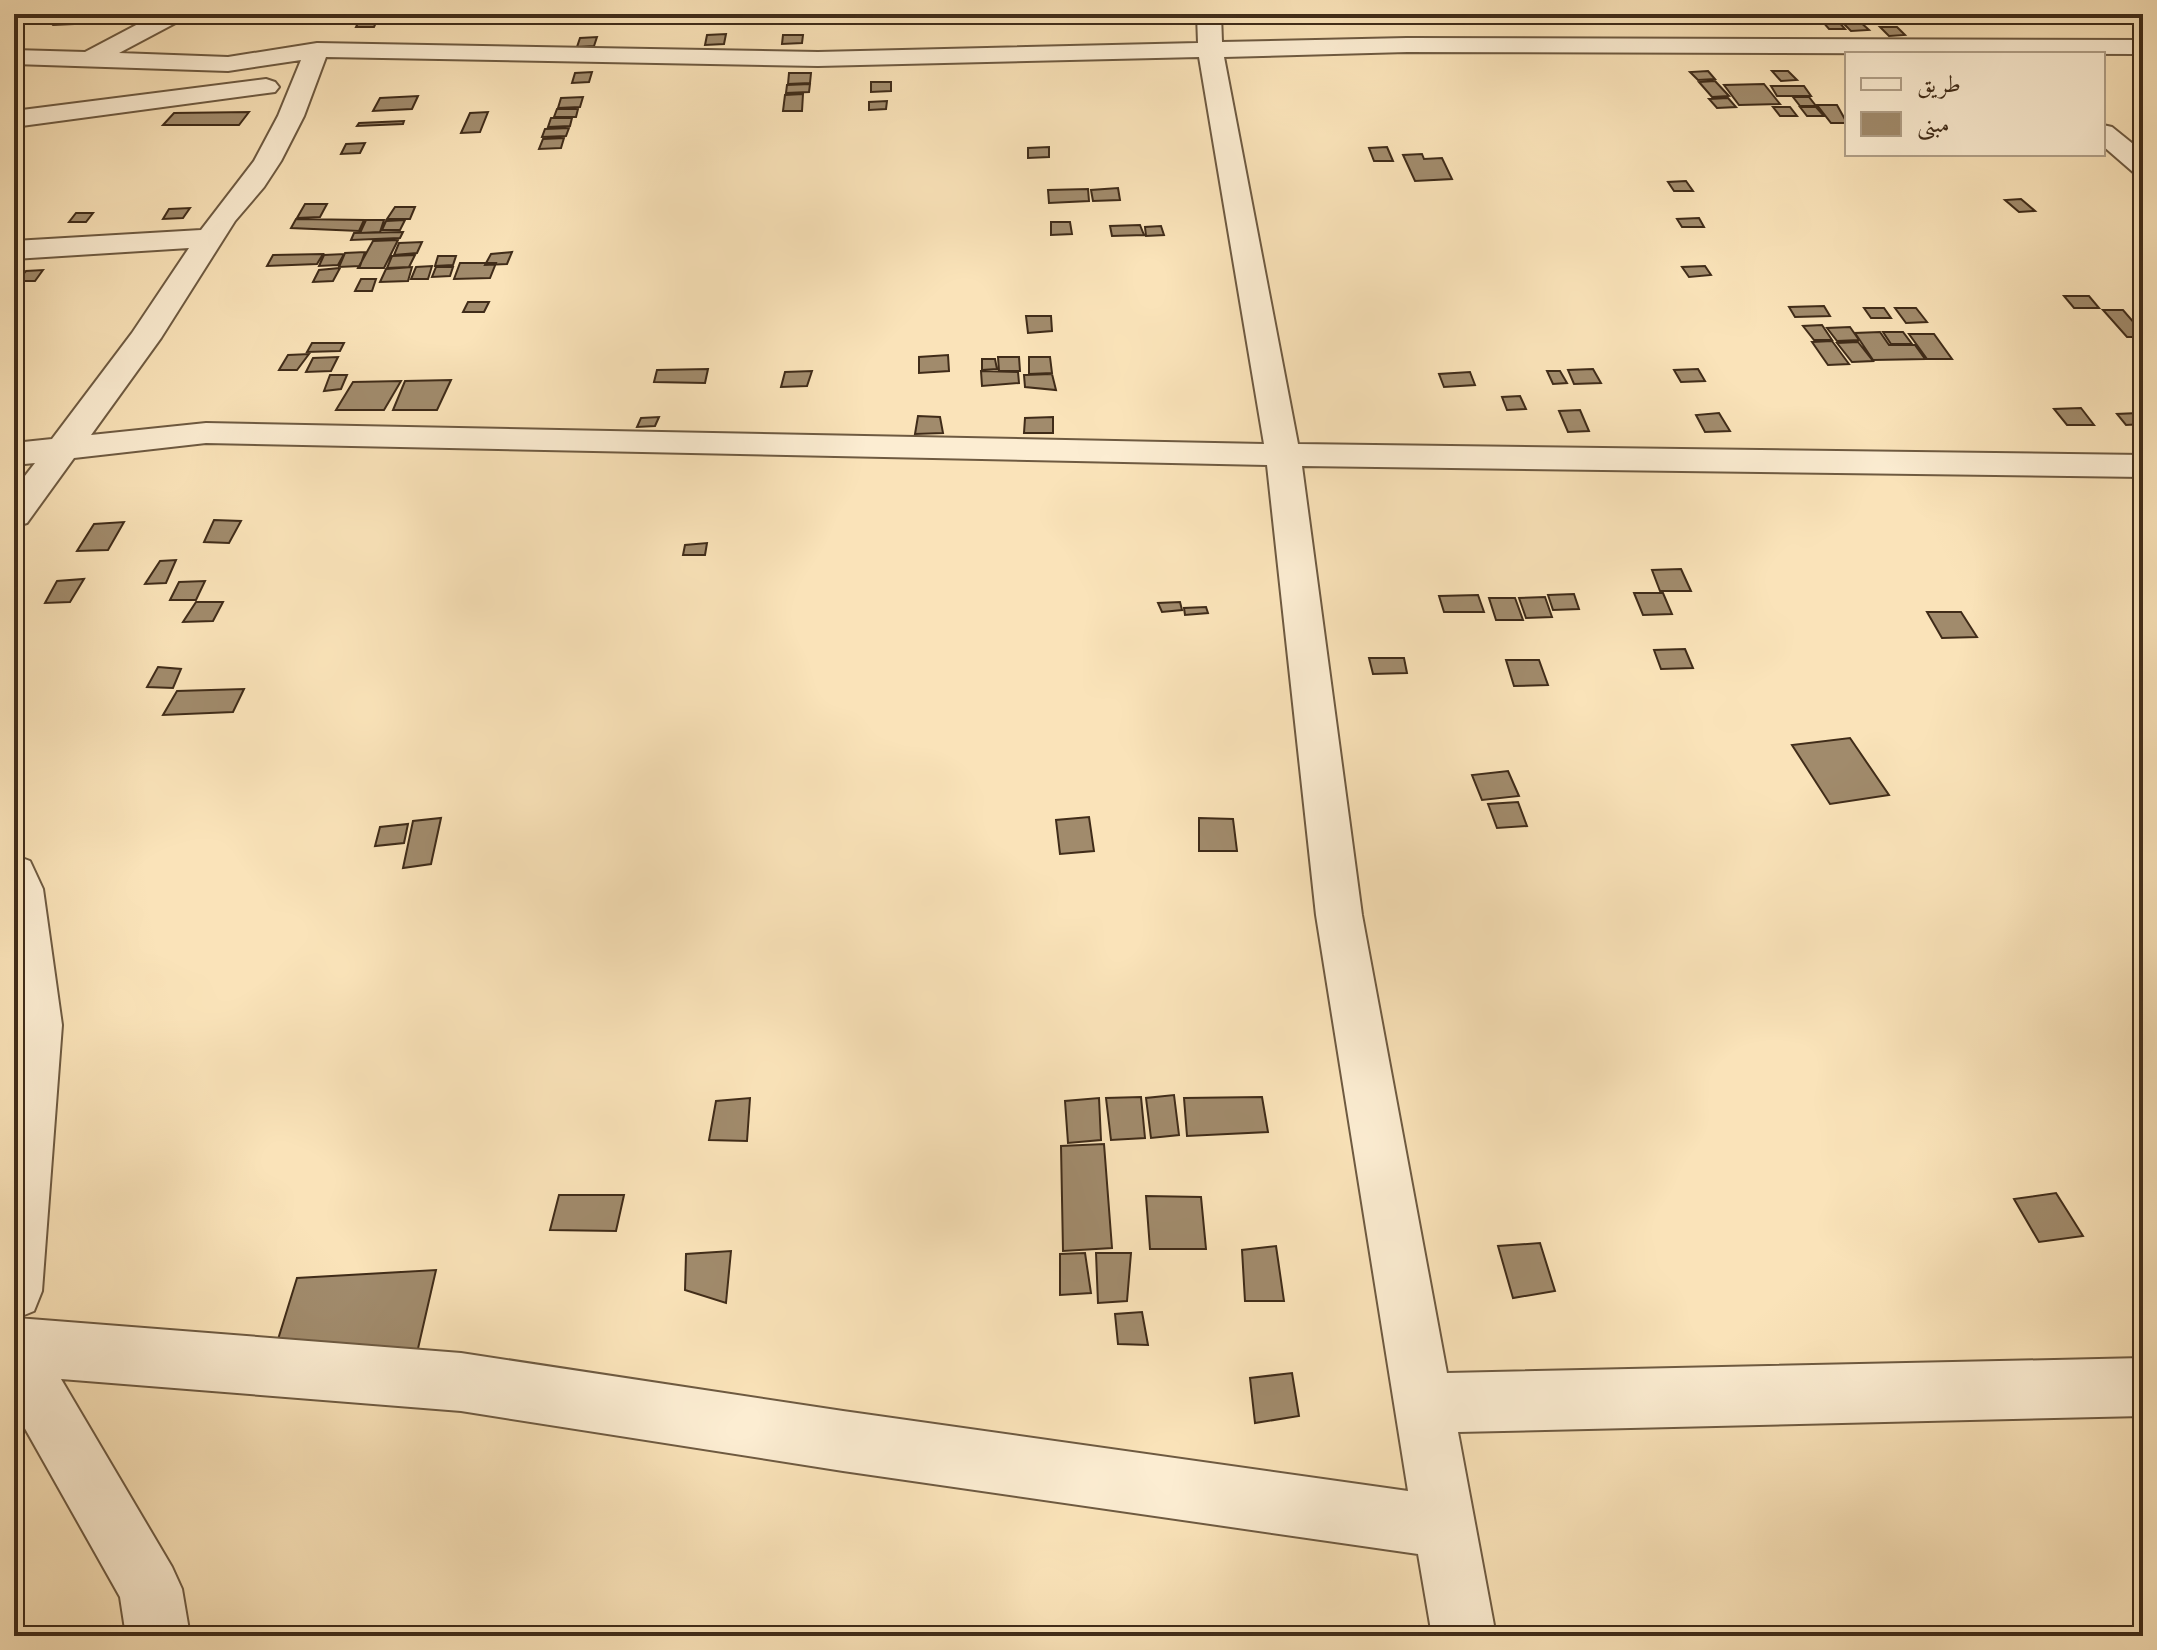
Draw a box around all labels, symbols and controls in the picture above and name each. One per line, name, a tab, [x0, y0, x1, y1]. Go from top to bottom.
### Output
legend	[1845, 52, 2105, 156]
text: طريق	[1917, 69, 1961, 99]
text: مبنى	[1917, 109, 1950, 141]

